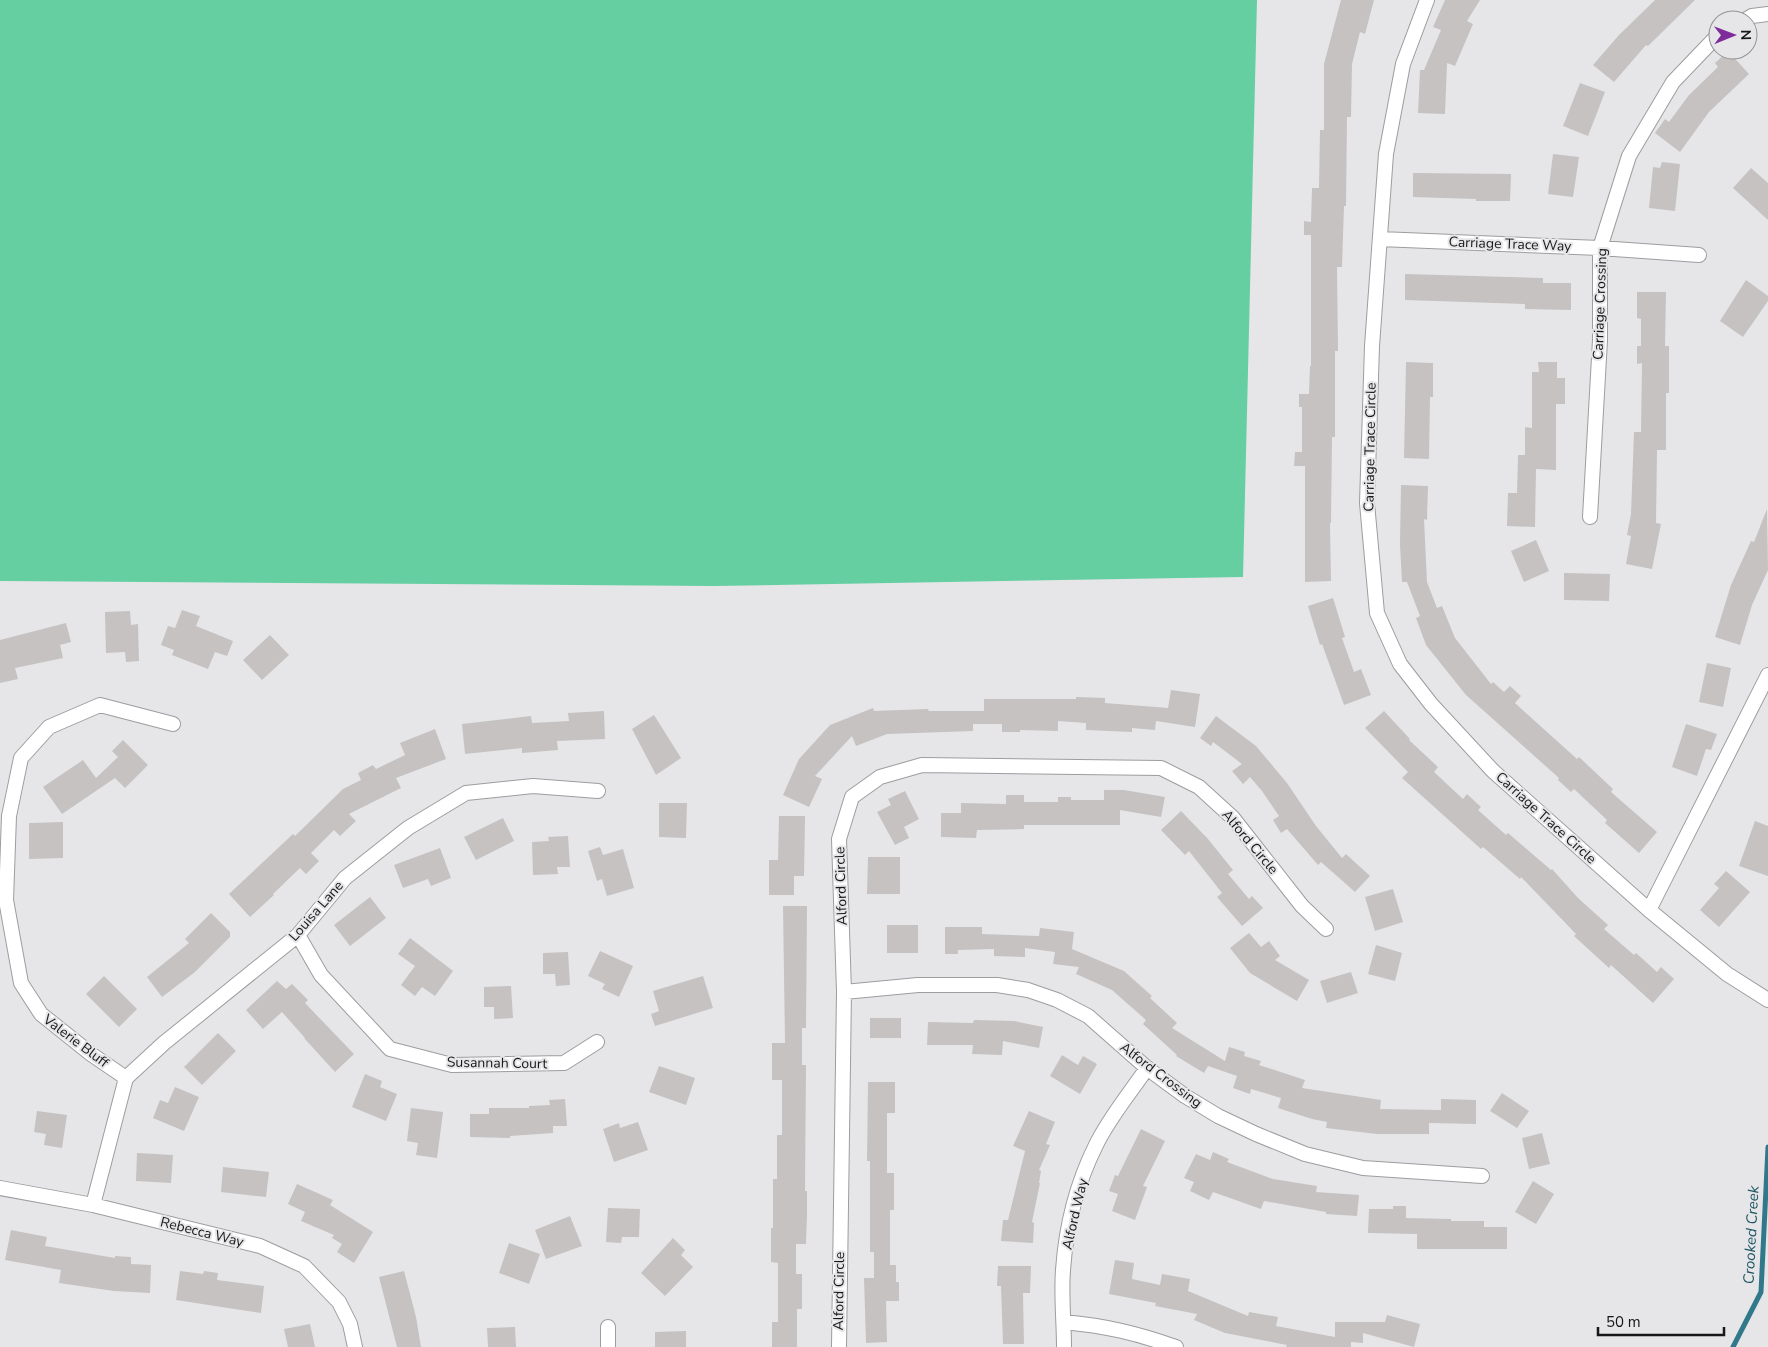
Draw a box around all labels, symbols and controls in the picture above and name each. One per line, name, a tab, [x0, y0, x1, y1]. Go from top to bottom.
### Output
north arrow	[1708, 10, 1758, 60]
text: N	[1736, 29, 1755, 40]
street label: Carriage Trace Way	[1448, 232, 1573, 256]
street label: Carriage Crossing	[1589, 248, 1611, 360]
street label: Carriage Trace Circle	[1359, 382, 1381, 512]
street label: Carriage Trace Circle	[1492, 768, 1600, 868]
street label: Alford Circle	[1217, 806, 1283, 878]
street label: Alford Circle	[830, 846, 852, 926]
street label: Louisa Lane	[284, 877, 348, 945]
street label: Valerie Bluff	[38, 1009, 113, 1072]
street label: Alford Crossing	[1116, 1038, 1206, 1112]
street label: Susannah Court	[447, 1053, 547, 1073]
street label: Alford Way	[1058, 1176, 1093, 1251]
water label: Crooked Creek	[1738, 1185, 1764, 1285]
street label: Rebecca Way	[158, 1212, 246, 1252]
street label: Alford Circle	[829, 1251, 849, 1331]
scale bar	[1598, 1304, 1724, 1336]
text: 50 m	[1606, 1312, 1641, 1332]

